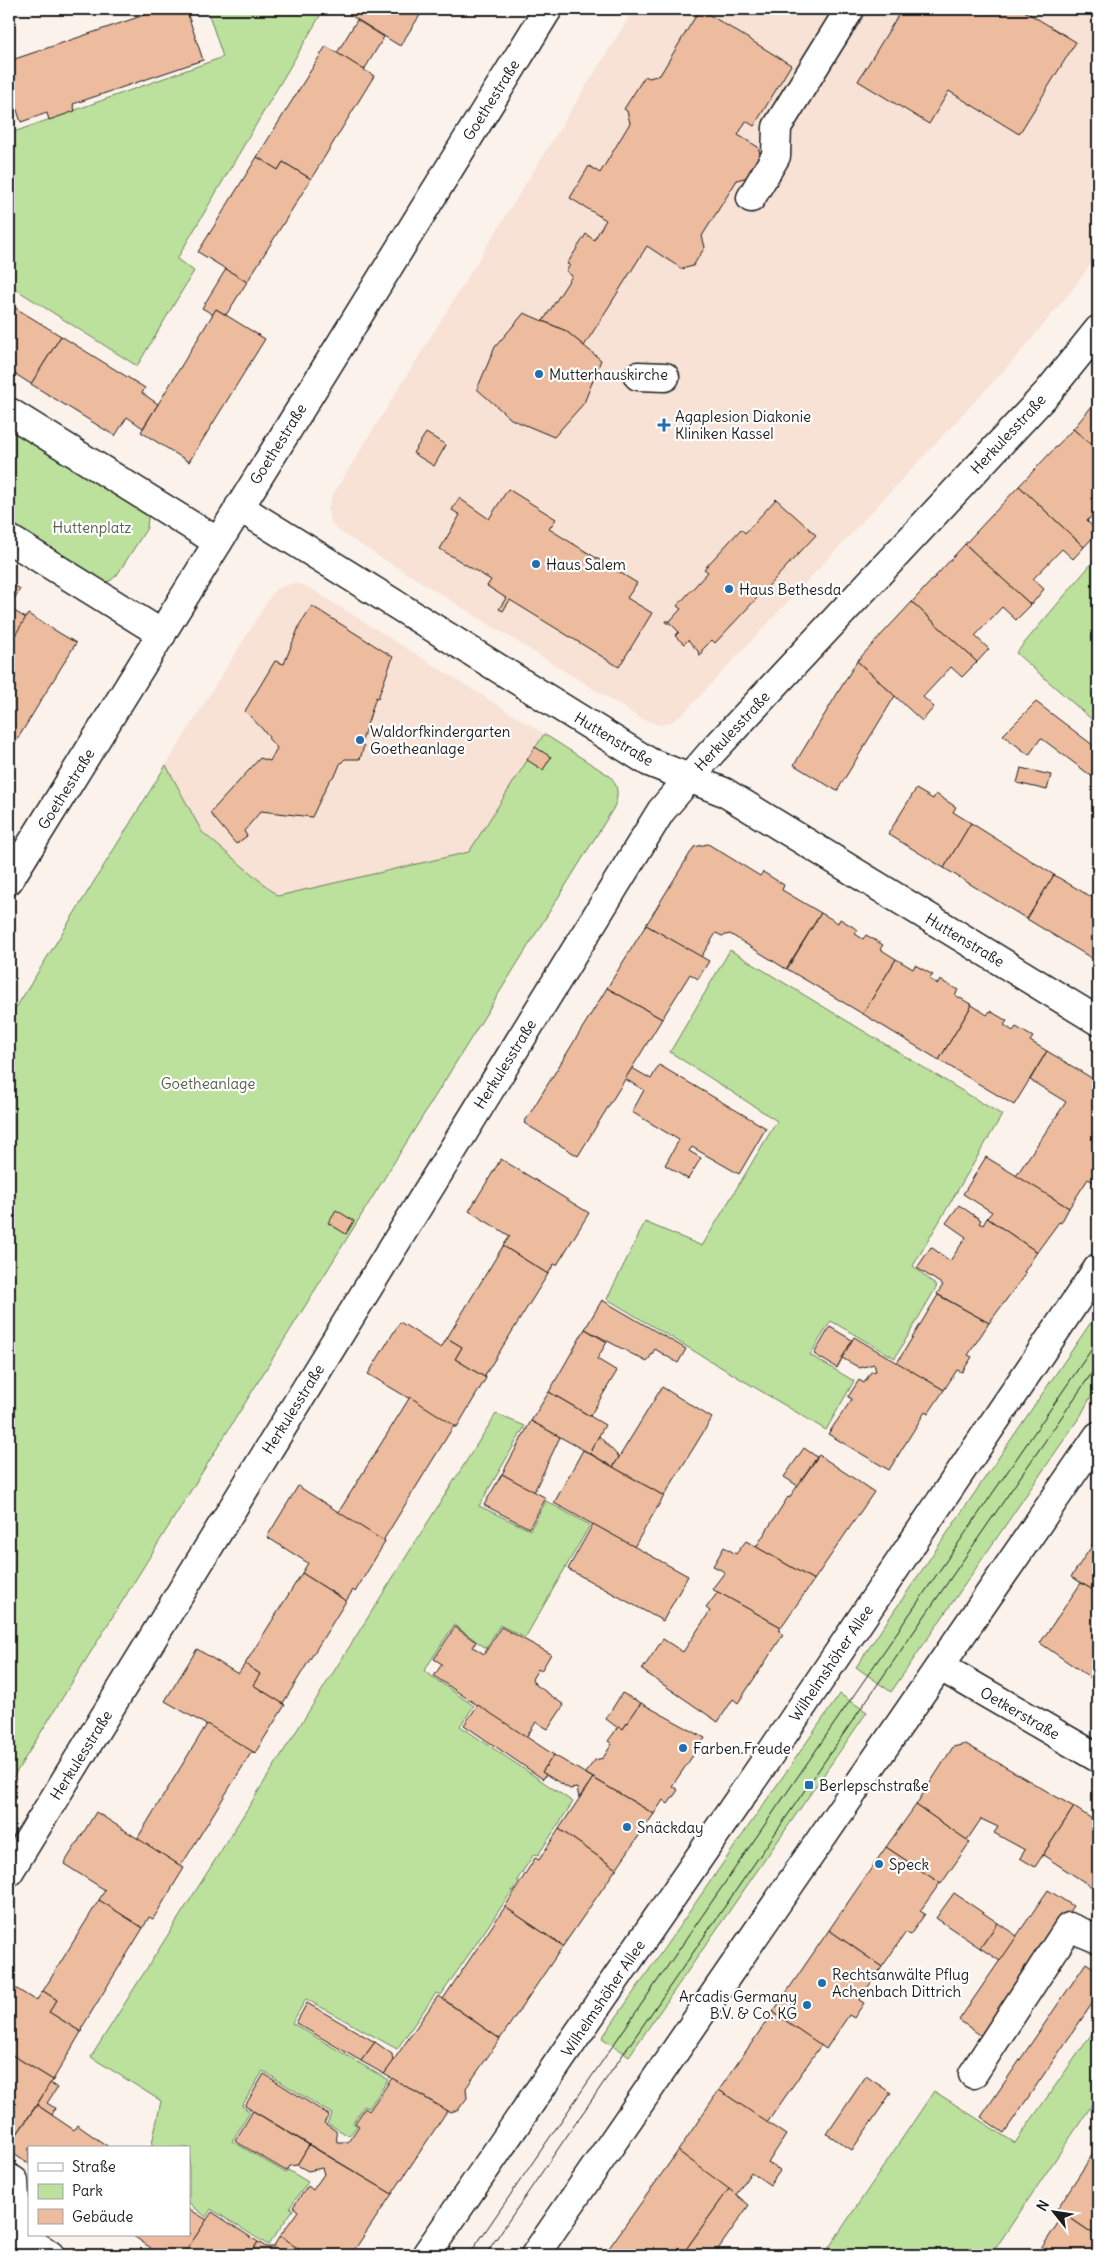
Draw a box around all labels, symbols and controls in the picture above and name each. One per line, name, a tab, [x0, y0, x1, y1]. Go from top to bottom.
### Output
street label: Goethestraße	[459, 56, 523, 144]
place label: Mutterhauskirche	[549, 365, 668, 384]
marker: Mutterhauskirche	[533, 368, 545, 380]
street label: Herkulesstraße	[966, 390, 1050, 478]
street label: Goethestraße	[246, 400, 310, 488]
place label: Agaplesion Diakonie Kliniken Kassel	[675, 407, 811, 443]
marker: Agaplesion Diakonie Kliniken Kassel	[657, 418, 671, 432]
park label: Huttenplatz	[53, 518, 131, 537]
place label: Haus Salem	[546, 555, 626, 574]
marker: Haus Salem	[530, 558, 542, 570]
place label: Haus Bethesda	[739, 580, 842, 599]
marker: Haus Bethesda	[723, 583, 735, 595]
street label: Herkulesstraße	[690, 687, 774, 775]
street label: Huttenstraße	[571, 708, 657, 770]
place label: Waldorfkindergarten Goetheanlage	[370, 722, 511, 758]
marker: Waldorfkindergarten Goetheanlage	[354, 734, 366, 746]
street label: Goethestraße	[34, 745, 98, 833]
street label: Huttenstraße	[922, 909, 1008, 971]
street label: Herkulesstraße	[470, 1016, 540, 1112]
park label: Goetheanlage	[161, 1074, 255, 1093]
street label: Herkulesstraße	[258, 1361, 328, 1457]
street label: Wilhelmshöher Allee	[785, 1601, 877, 1725]
street label: Oetkerstraße	[977, 1682, 1063, 1744]
street label: Herkulesstraße	[46, 1707, 116, 1803]
place label: Farben.Freude	[693, 1739, 791, 1758]
marker: Farben.Freude	[677, 1742, 689, 1754]
place label: Berlepschstraße	[819, 1776, 929, 1795]
marker: Berlepschstraße	[803, 1779, 815, 1791]
place label: Snäckday	[637, 1818, 704, 1837]
marker: Snäckday	[621, 1821, 633, 1833]
place label: Speck	[889, 1855, 930, 1874]
marker: Speck	[873, 1858, 885, 1870]
street label: Wilhelmshöher Allee	[557, 1936, 649, 2060]
place label: Rechtsanwälte Pflug Achenbach Dittrich	[832, 1965, 969, 2001]
marker: Rechtsanwälte Pflug Achenbach Dittrich	[816, 1977, 828, 1989]
place label: Arcadis Germany B.V. & Co. KG	[679, 1987, 797, 2023]
marker: Arcadis Germany B.V. & Co. KG	[801, 1999, 813, 2011]
legend	[28, 2146, 190, 2236]
text: Straße	[72, 2157, 116, 2176]
text: Park	[72, 2181, 103, 2200]
north arrow	[1030, 2186, 1080, 2236]
text: N	[1033, 2197, 1053, 2214]
text: Gebäude	[72, 2207, 133, 2226]

